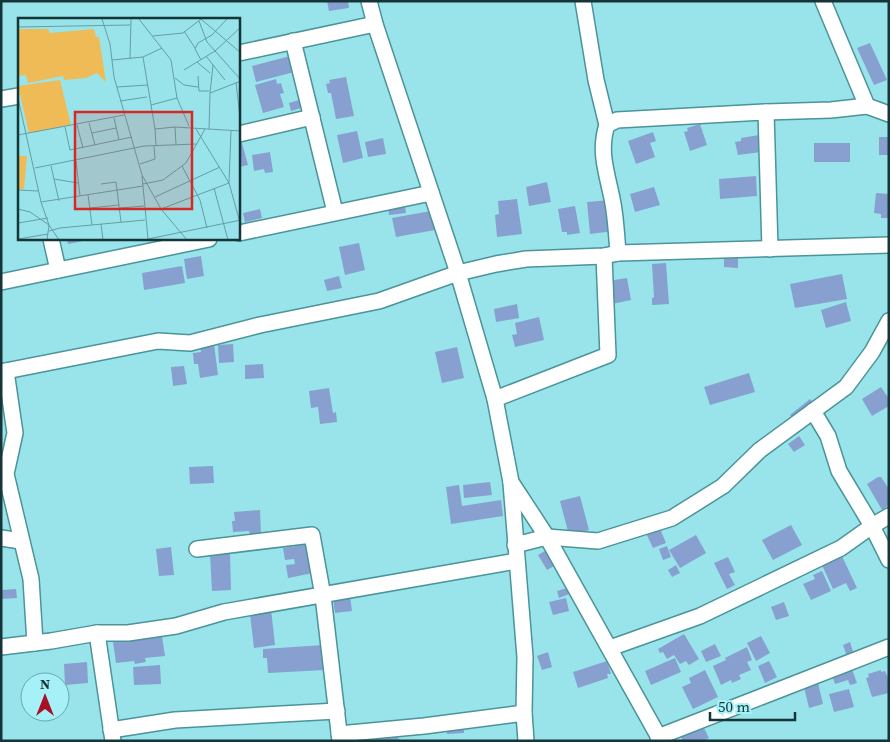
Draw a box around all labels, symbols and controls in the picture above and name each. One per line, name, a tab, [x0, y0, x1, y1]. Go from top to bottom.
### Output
inset map	[18, 18, 240, 240]
north arrow	[20, 672, 70, 722]
text: N	[40, 674, 50, 694]
scale bar	[710, 690, 795, 722]
text: 50 m	[718, 696, 750, 717]

